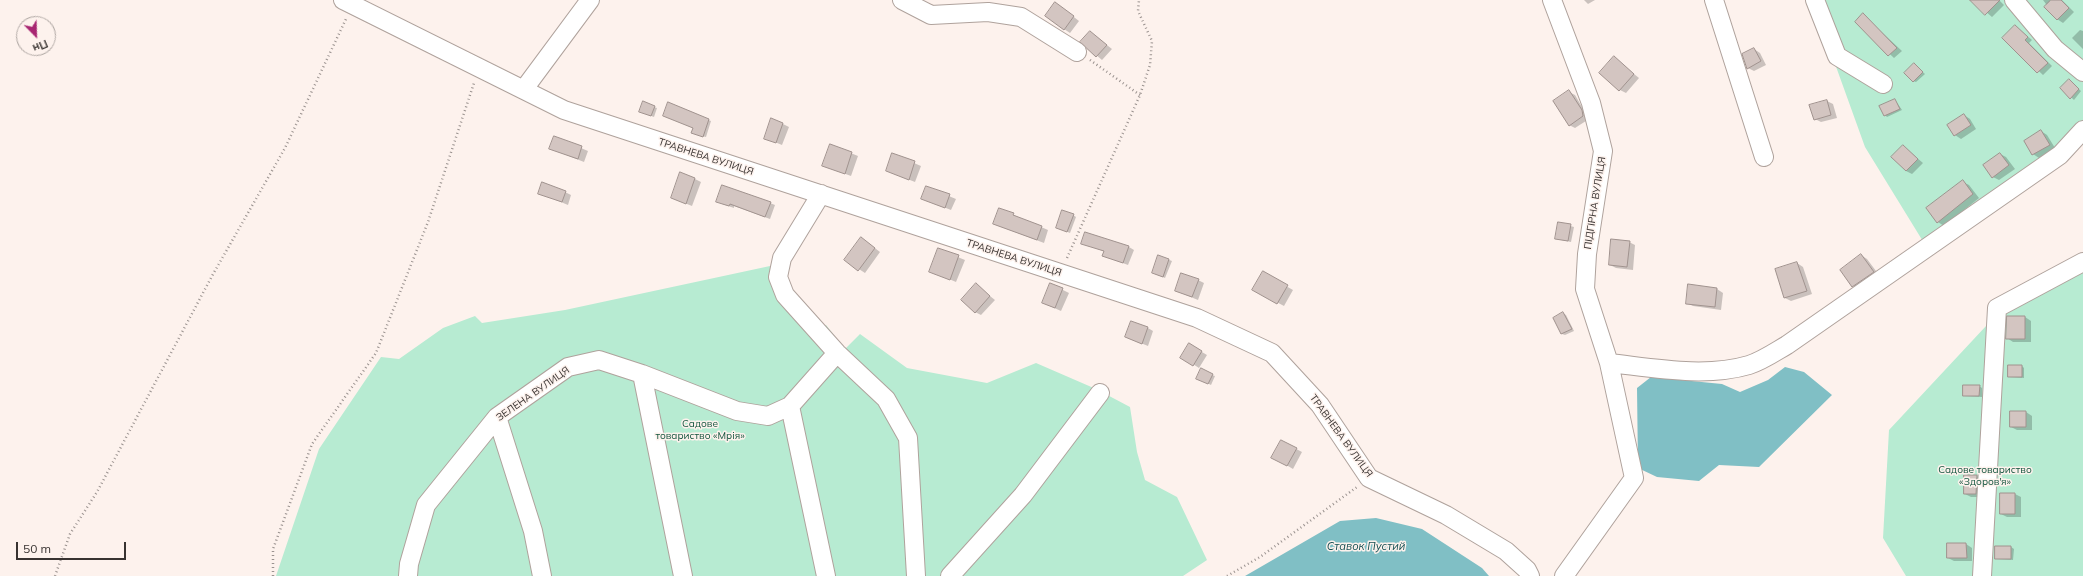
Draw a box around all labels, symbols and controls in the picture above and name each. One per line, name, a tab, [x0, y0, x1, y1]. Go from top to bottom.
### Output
north arrow	[16, 16, 56, 56]
text: Пн	[31, 37, 50, 56]
street label: ТРАВНЕВА ВУЛИЦЯ	[657, 136, 755, 178]
street label: ПІДГІРНА ВУЛИЦЯ	[1582, 156, 1608, 250]
street label: ТРАВНЕВА ВУЛИЦЯ	[965, 237, 1063, 279]
street label: ЗЕЛЕНА ВУЛИЦЯ	[494, 364, 572, 424]
street label: ТРАВНЕВА ВУЛИЦЯ	[1307, 392, 1375, 480]
park label: Садове товариство «Мрія»	[655, 418, 745, 442]
park label: Садове товариство «Здоров'я»	[1938, 464, 2032, 488]
scale bar	[18, 534, 128, 560]
water label: Ставок Пустий	[1327, 540, 1405, 554]
text: 50 m	[23, 541, 51, 556]

